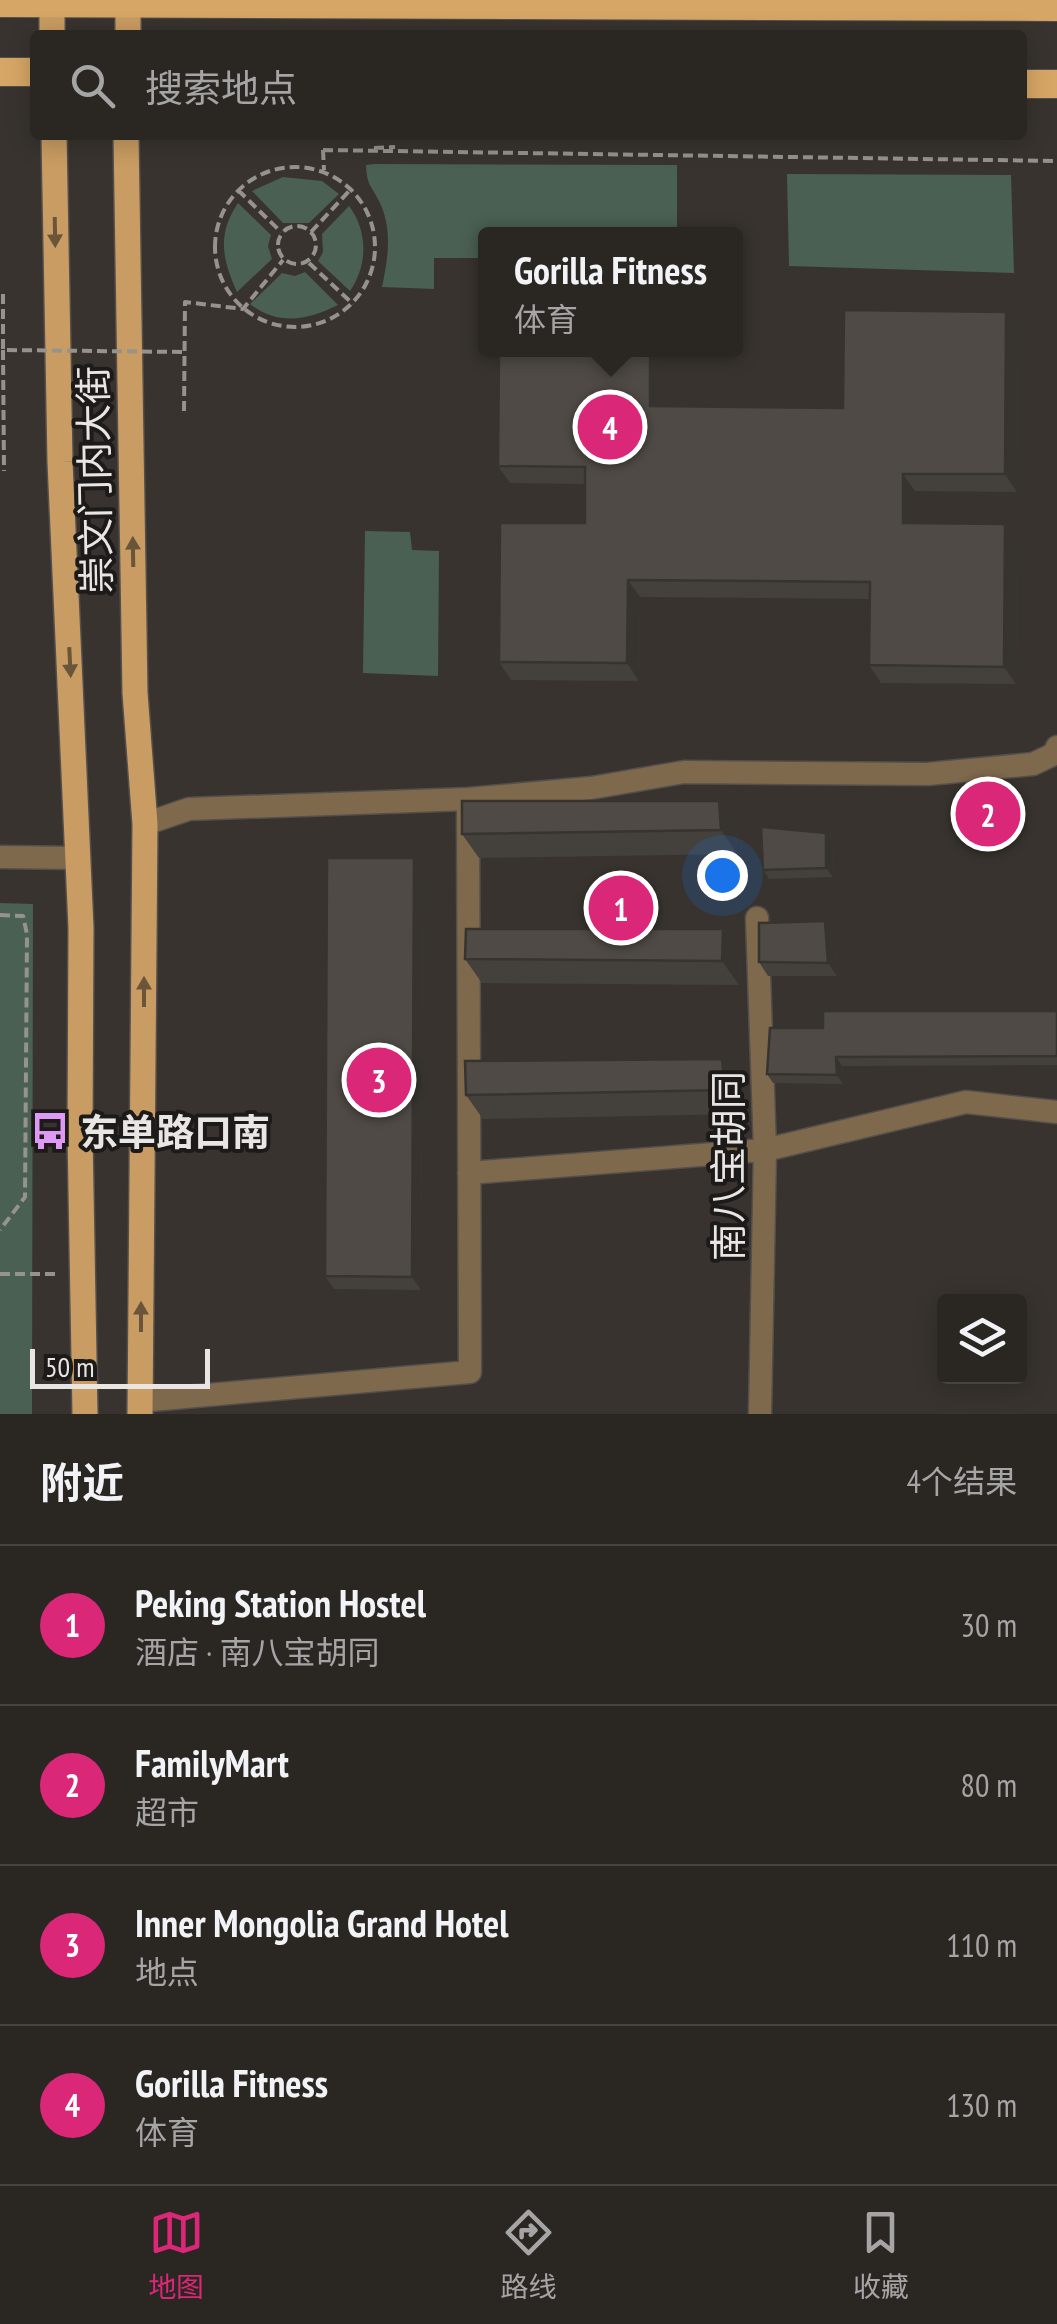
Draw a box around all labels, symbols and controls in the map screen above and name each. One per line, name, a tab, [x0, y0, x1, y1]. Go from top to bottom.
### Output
search box	[30, 30, 1027, 140]
icon: search	[65, 58, 120, 113]
text: 搜索地点	[145, 63, 297, 112]
one-way arrow	[47, 217, 63, 249]
popup	[478, 227, 743, 357]
text: Gorilla Fitness	[514, 245, 707, 294]
text: 体育	[514, 298, 578, 340]
street label: 崇文门内大街	[68, 366, 120, 594]
pin: 4	[578, 390, 642, 464]
one-way arrow	[124, 535, 140, 567]
one-way arrow	[63, 647, 79, 679]
pin: 2	[956, 776, 1020, 852]
your location	[697, 850, 748, 901]
pin: 1	[588, 870, 654, 946]
one-way arrow	[136, 975, 152, 1007]
pin: 3	[346, 1042, 412, 1118]
street label: 南八宝胡同	[703, 1071, 752, 1261]
place label: 东单路口南	[80, 1107, 270, 1156]
bus stop icon: 东单路口南	[29, 1110, 71, 1152]
map controls	[937, 1294, 1027, 1384]
button: layers	[937, 1294, 1027, 1384]
one-way arrow	[133, 1300, 149, 1332]
scale bar	[30, 1344, 210, 1388]
text: 50 m	[45, 1348, 94, 1385]
text: 附近	[40, 1455, 124, 1510]
text: 4个结果	[907, 1460, 1017, 1502]
text: Peking Station Hostel	[135, 1578, 426, 1627]
text: 1	[65, 1604, 80, 1646]
text: 30 m	[961, 1604, 1017, 1646]
text: 酒店 · 南八宝胡同	[135, 1631, 379, 1673]
text: FamilyMart	[135, 1738, 289, 1787]
text: 2	[65, 1764, 80, 1806]
text: 80 m	[961, 1764, 1017, 1806]
text: 超市	[135, 1791, 199, 1833]
text: Inner Mongolia Grand Hotel	[135, 1898, 509, 1947]
text: 3	[65, 1924, 80, 1966]
text: 110 m	[946, 1924, 1017, 1966]
text: 地点	[135, 1951, 199, 1993]
text: Gorilla Fitness	[135, 2058, 328, 2107]
text: 4	[65, 2084, 80, 2126]
text: 130 m	[946, 2084, 1017, 2126]
text: 体育	[135, 2111, 199, 2153]
tab: 地图	[148, 2205, 204, 2305]
tab: 路线	[500, 2205, 557, 2305]
tab: 收藏	[853, 2205, 909, 2305]

